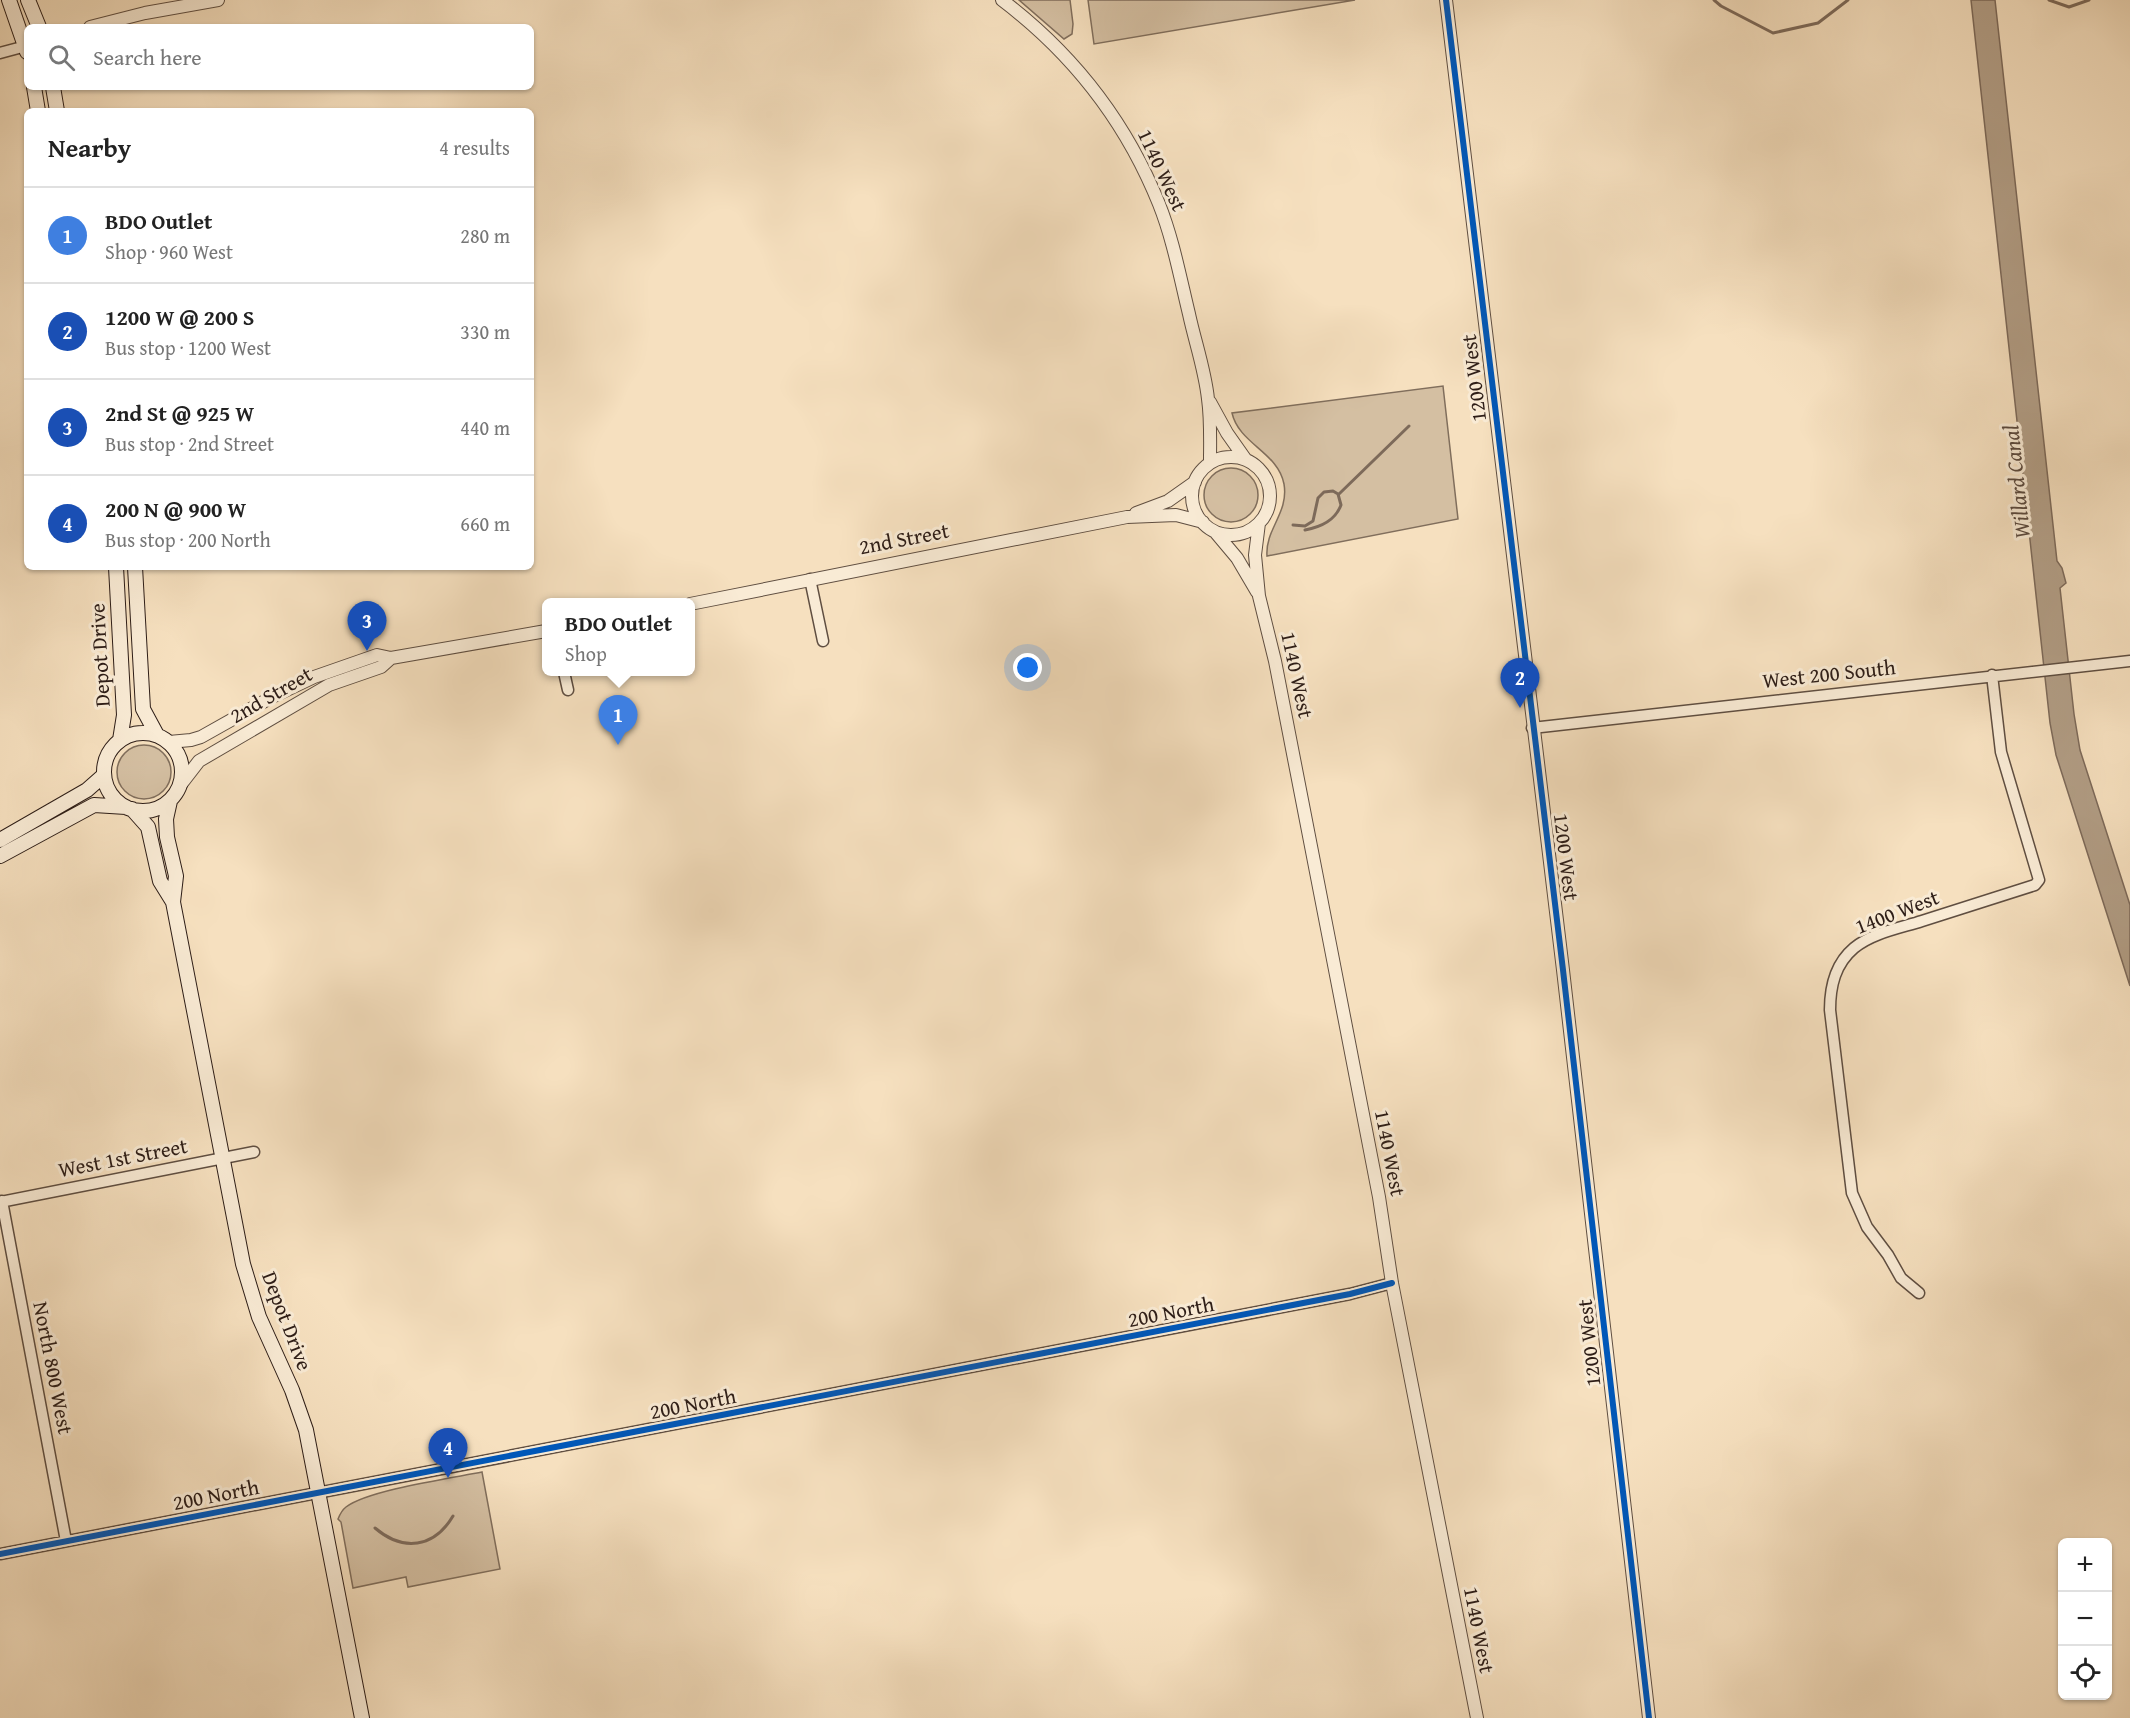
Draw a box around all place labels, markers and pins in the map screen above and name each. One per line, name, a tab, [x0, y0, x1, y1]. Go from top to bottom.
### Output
pin: 3	[348, 602, 386, 651]
pin: 2	[1500, 658, 1540, 708]
pin: 1	[598, 696, 638, 745]
pin: 4	[428, 1428, 468, 1478]

